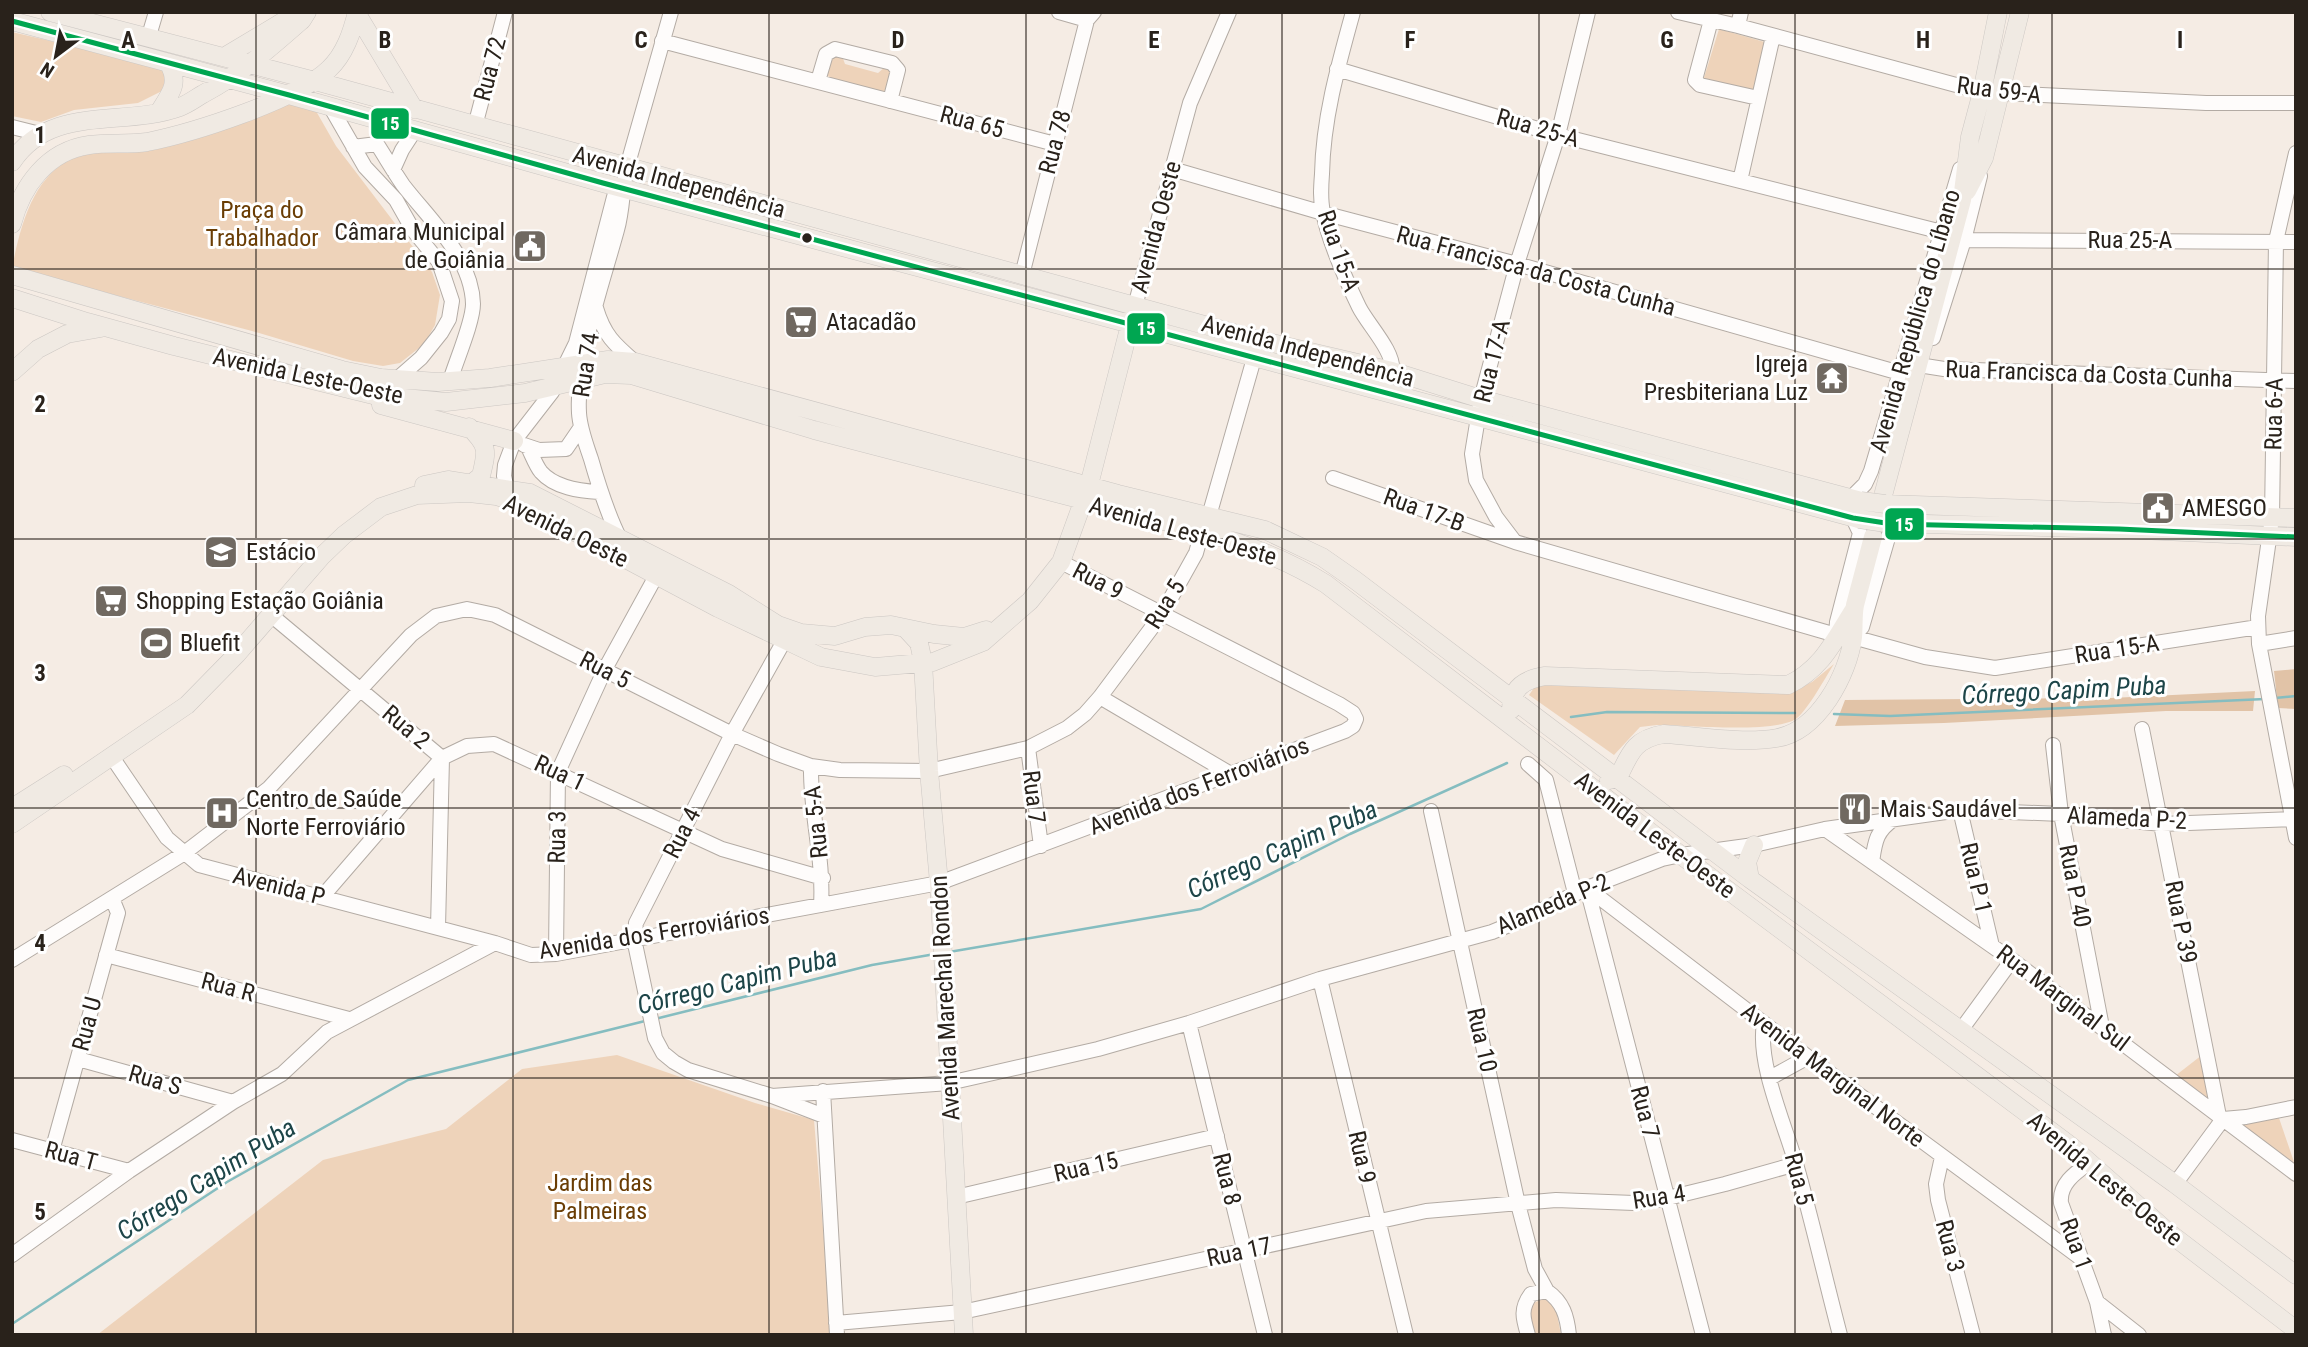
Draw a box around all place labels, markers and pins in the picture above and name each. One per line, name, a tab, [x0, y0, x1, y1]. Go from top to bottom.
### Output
place label: Câmara Municipal de Goiânia	[334, 218, 505, 274]
public building icon: Câmara Municipal de Goiânia	[511, 227, 549, 265]
unlabelled marker	[800, 231, 814, 245]
supermarket icon: Atacadão	[782, 303, 820, 341]
place label: Atacadão	[826, 308, 916, 336]
place label: Igreja Presbiteriana Luz	[1644, 350, 1808, 406]
temple icon: Igreja Presbiteriana Luz	[1813, 359, 1851, 397]
public building icon: AMESGO	[2139, 489, 2177, 527]
place label: AMESGO	[2182, 494, 2267, 522]
school or university icon: Estácio	[202, 533, 240, 571]
place label: Estácio	[246, 538, 316, 566]
supermarket icon: Shopping Estação Goiânia	[92, 582, 130, 620]
place label: Shopping Estação Goiânia	[136, 587, 384, 615]
sports icon: Bluefit	[137, 624, 175, 662]
place label: Bluefit	[180, 629, 240, 657]
place label: Centro de Saúde Norte Ferroviário	[246, 785, 406, 841]
restaurant icon: Mais Saudável	[1836, 790, 1874, 828]
hospital icon: Centro de Saúde Norte Ferroviário	[203, 794, 241, 832]
place label: Mais Saudável	[1880, 795, 2017, 823]

